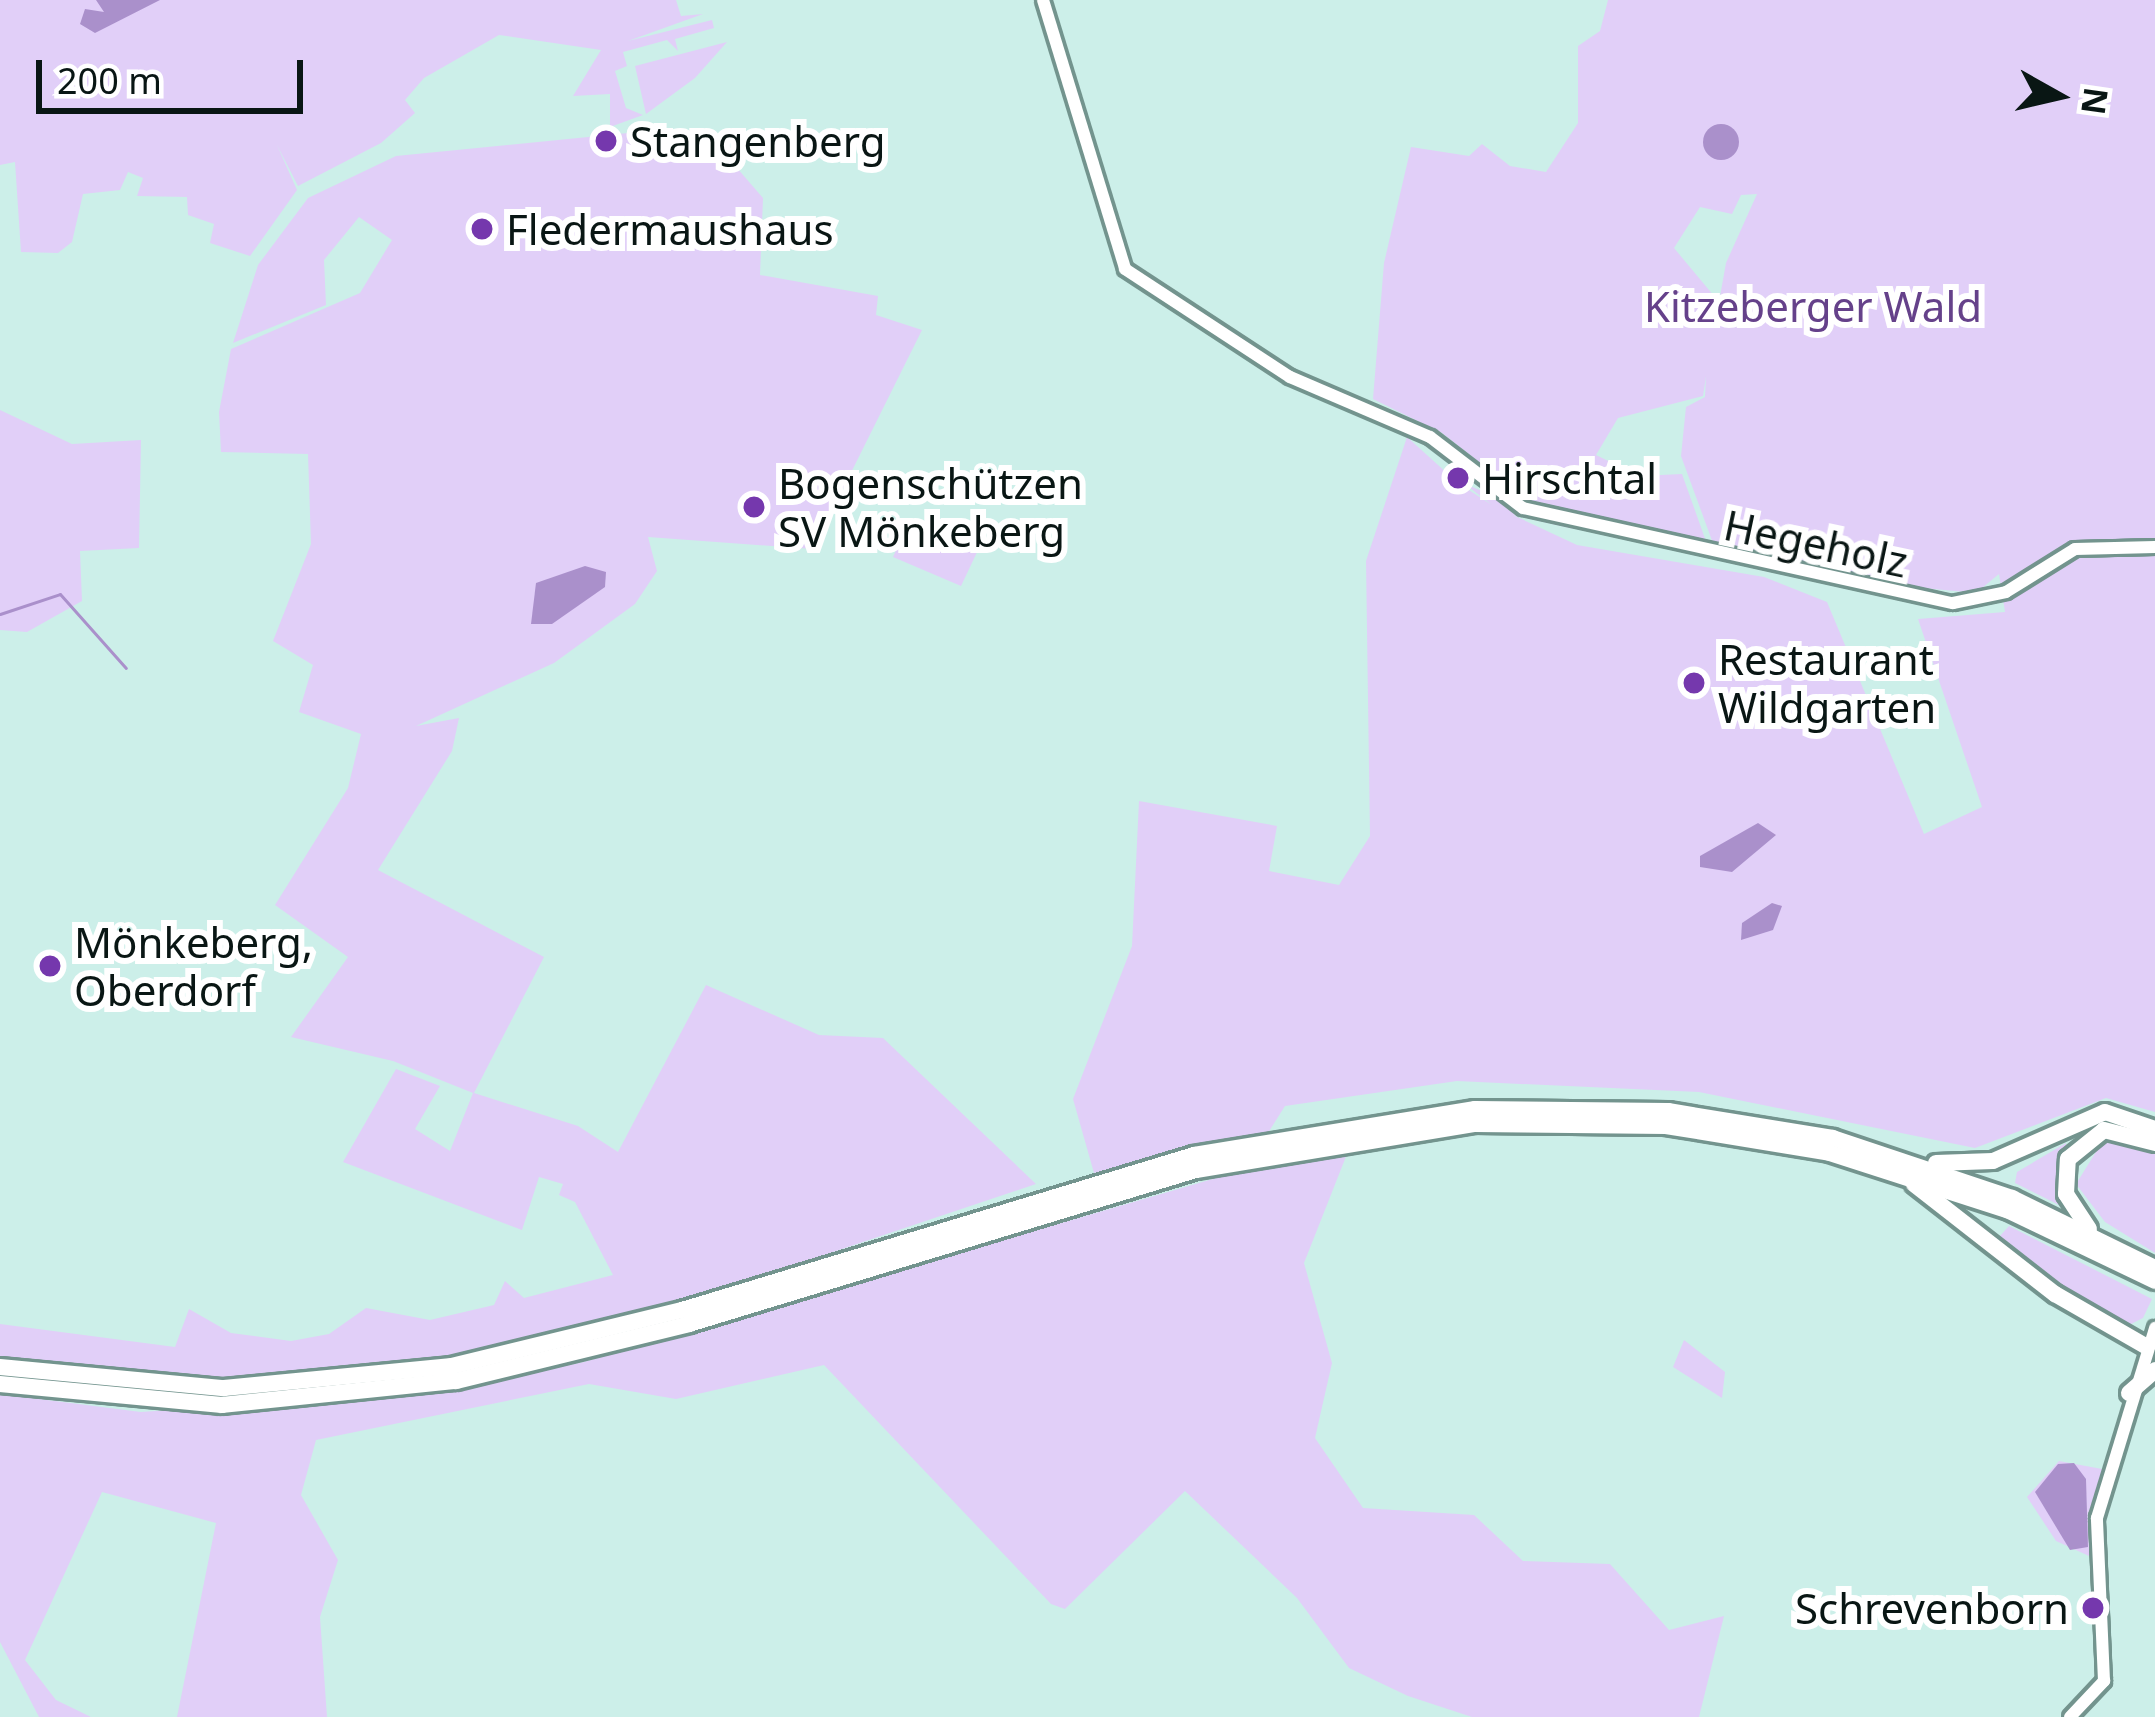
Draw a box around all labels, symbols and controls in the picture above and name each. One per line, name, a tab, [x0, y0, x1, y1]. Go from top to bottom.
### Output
scale bar	[42, 36, 309, 110]
north arrow	[1999, 36, 2119, 156]
text: 200 m	[57, 56, 162, 105]
text: N	[2071, 85, 2119, 118]
place label: Stangenberg	[630, 116, 885, 166]
marker: Stangenberg	[593, 128, 619, 154]
place label: Fledermaushaus	[506, 204, 834, 254]
marker: Fledermaushaus	[469, 216, 495, 242]
park label: Kitzeberger Wald	[1644, 281, 1982, 331]
place label: Hirschtal	[1482, 453, 1657, 503]
place label: Bogenschützen SV Mönkeberg	[778, 458, 1083, 556]
marker: Hirschtal	[1445, 465, 1471, 491]
marker: Bogenschützen SV Mönkeberg	[741, 494, 767, 520]
street label: Hegeholz	[1720, 499, 1912, 587]
place label: Restaurant Wildgarten	[1718, 634, 1936, 732]
marker: Restaurant Wildgarten	[1681, 670, 1707, 696]
place label: Mönkeberg, Oberdorf	[74, 917, 313, 1016]
marker: Mönkeberg, Oberdorf	[37, 953, 63, 979]
place label: Schrevenborn	[1795, 1583, 2069, 1633]
marker: Schrevenborn	[2080, 1595, 2106, 1621]

